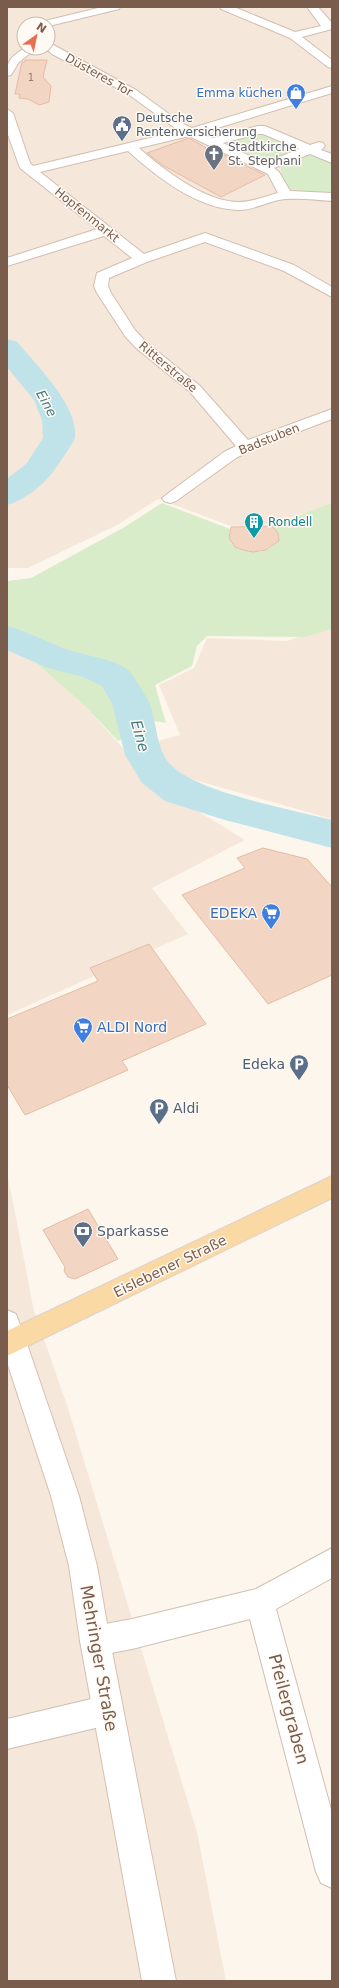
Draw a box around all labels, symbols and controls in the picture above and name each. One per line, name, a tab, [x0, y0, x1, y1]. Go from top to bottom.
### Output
north arrow	[16, 16, 56, 56]
text: N	[34, 20, 49, 36]
street label: Düsteres Tor	[63, 51, 135, 99]
house number: 1	[28, 72, 34, 83]
shop icon: Emma küchen	[285, 82, 307, 110]
place label: Emma küchen	[196, 86, 282, 100]
place label: Deutsche Rentenversicherung	[136, 111, 257, 139]
public building icon: Deutsche Rentenversicherung	[111, 114, 133, 142]
place label: Stadtkirche St. Stephani	[228, 140, 301, 168]
church icon: Stadtkirche St. Stephani	[203, 143, 225, 171]
street label: Hopfenmarkt	[52, 185, 122, 245]
street label: Ritterstraße	[136, 339, 200, 395]
water label: Eine	[33, 387, 60, 419]
street label: Badstuben	[237, 420, 301, 458]
building icon: Rondell	[243, 511, 265, 539]
place label: Rondell	[268, 515, 312, 529]
water label: Eine	[127, 718, 153, 754]
supermarket icon: EDEKA	[260, 902, 282, 930]
place label: EDEKA	[210, 905, 257, 921]
supermarket icon: ALDI Nord	[72, 1016, 94, 1044]
place label: ALDI Nord	[97, 1019, 167, 1035]
parking icon: Edeka	[288, 1053, 310, 1081]
place label: Edeka	[242, 1056, 285, 1072]
parking icon: Aldi	[148, 1097, 170, 1125]
place label: Aldi	[173, 1100, 199, 1116]
bank icon: Sparkasse	[72, 1220, 94, 1248]
place label: Sparkasse	[97, 1223, 169, 1239]
street label: Eislebener Straße	[111, 1232, 229, 1300]
street label: Mehringer Straße	[76, 1583, 122, 1733]
street label: Pfeilergraben	[265, 1652, 313, 1766]

